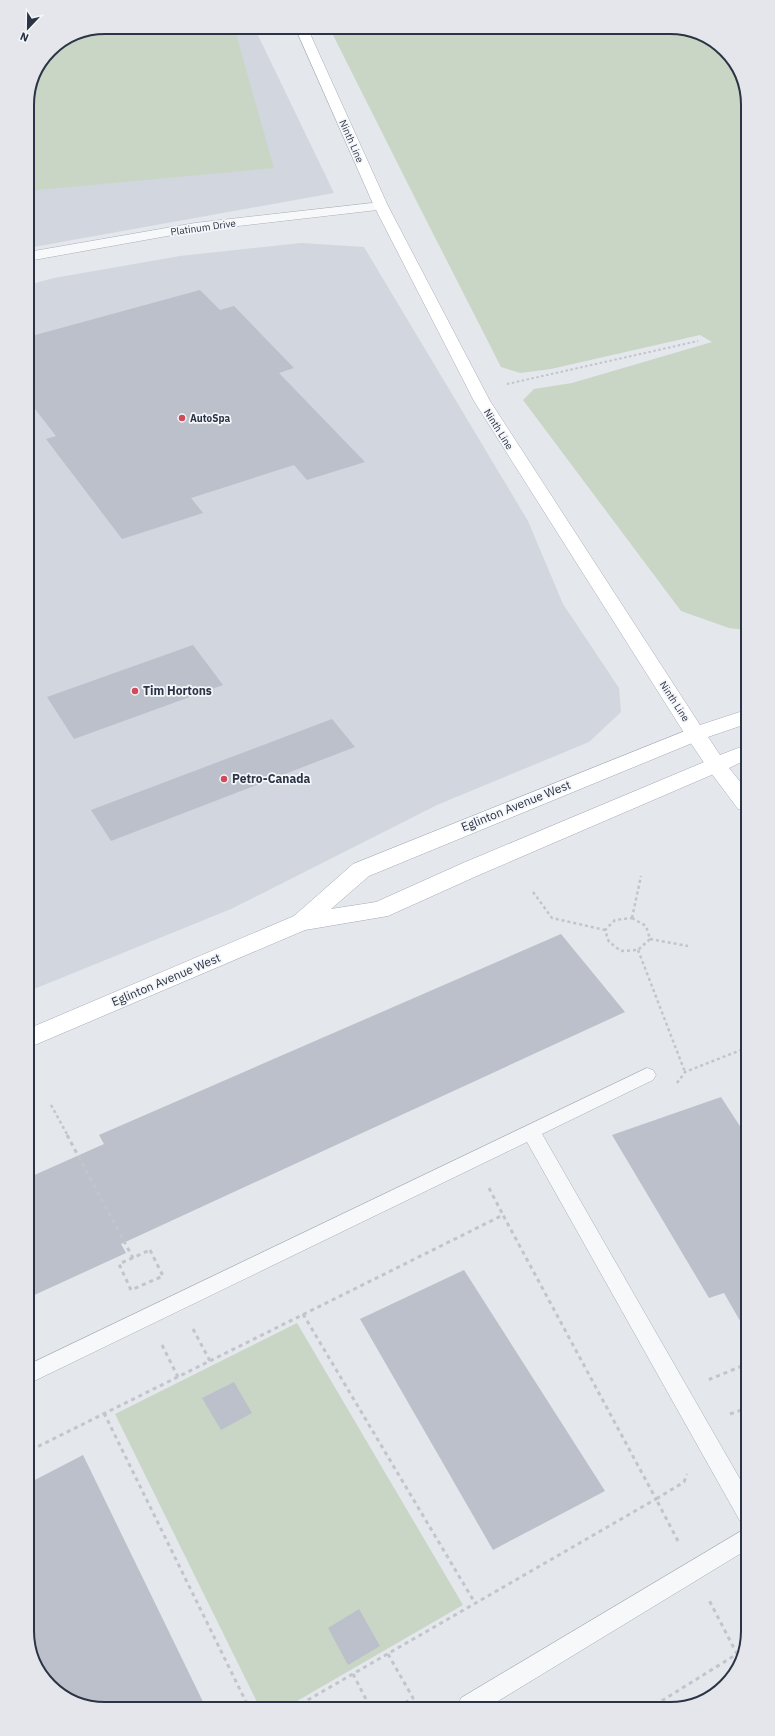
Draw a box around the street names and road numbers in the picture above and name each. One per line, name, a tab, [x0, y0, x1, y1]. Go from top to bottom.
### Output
street label: Ninth Line	[336, 118, 367, 165]
street label: Platinum Drive	[170, 216, 237, 239]
street label: Ninth Line	[481, 407, 516, 452]
street label: Ninth Line	[657, 679, 693, 724]
street label: Eglinton Avenue West	[459, 777, 573, 834]
street label: Eglinton Avenue West	[109, 950, 223, 1009]

